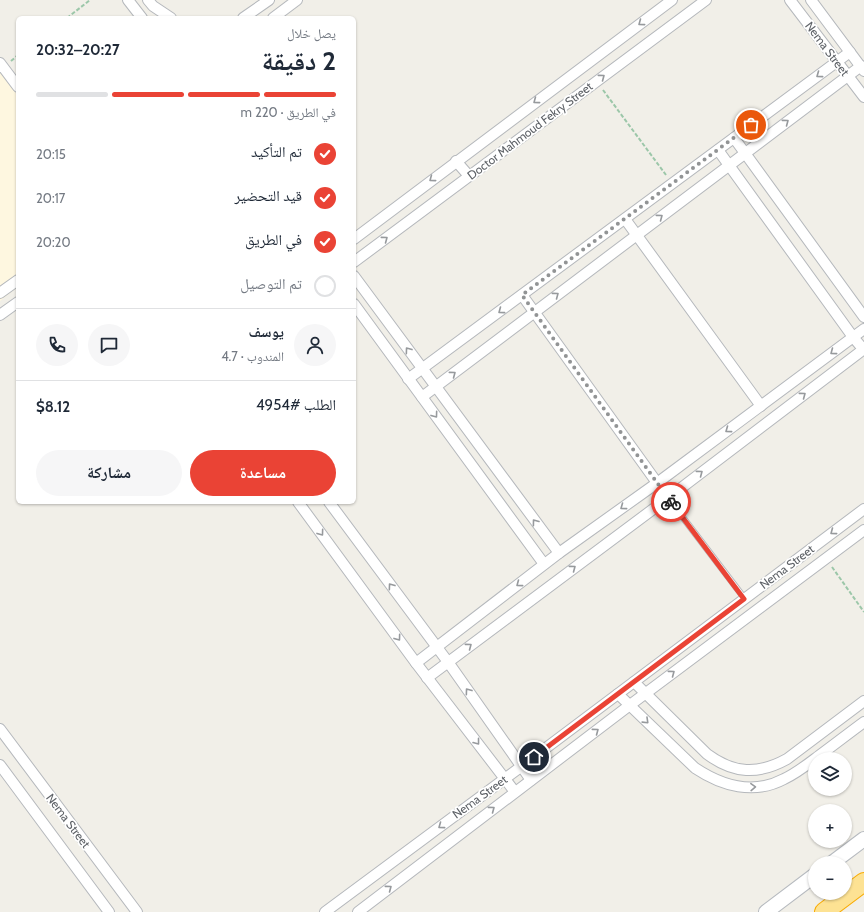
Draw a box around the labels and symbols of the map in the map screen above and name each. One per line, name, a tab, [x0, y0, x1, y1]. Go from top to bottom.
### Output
one-way arrow	[638, 19, 645, 26]
street label: Nema Street	[802, 19, 853, 79]
one-way arrow	[816, 71, 823, 78]
one-way arrow	[598, 75, 605, 82]
street label: Doctor Mahmoud Fekry Street	[464, 79, 595, 183]
one-way arrow	[534, 96, 541, 103]
pin	[734, 108, 768, 142]
one-way arrow	[782, 120, 789, 127]
one-way arrow	[430, 174, 437, 181]
one-way arrow	[656, 214, 663, 222]
one-way arrow	[381, 236, 388, 243]
one-way arrow	[552, 293, 559, 300]
one-way arrow	[498, 306, 505, 313]
one-way arrow	[406, 347, 413, 354]
one-way arrow	[830, 348, 837, 355]
one-way arrow	[448, 371, 455, 378]
one-way arrow	[799, 392, 806, 399]
one-way arrow	[430, 411, 437, 418]
one-way arrow	[726, 425, 733, 432]
one-way arrow	[695, 471, 702, 478]
courier	[651, 482, 691, 522]
one-way arrow	[621, 502, 628, 509]
one-way arrow	[533, 519, 540, 526]
one-way arrow	[830, 527, 837, 534]
one-way arrow	[316, 529, 323, 536]
street label: Nema Street	[757, 541, 817, 592]
one-way arrow	[569, 566, 576, 573]
one-way arrow	[516, 579, 523, 586]
one-way arrow	[389, 584, 396, 591]
one-way arrow	[393, 634, 400, 641]
one-way arrow	[465, 644, 472, 651]
one-way arrow	[668, 670, 675, 678]
one-way arrow	[465, 688, 473, 695]
one-way arrow	[641, 716, 649, 724]
one-way arrow	[591, 728, 598, 735]
one-way arrow	[472, 737, 479, 744]
pin	[517, 740, 551, 774]
street label: Nema Street	[449, 772, 510, 822]
one-way arrow	[750, 782, 756, 791]
street label: Nema Street	[43, 791, 94, 851]
one-way arrow	[488, 807, 495, 814]
one-way arrow	[438, 821, 445, 829]
one-way arrow	[385, 886, 392, 893]

